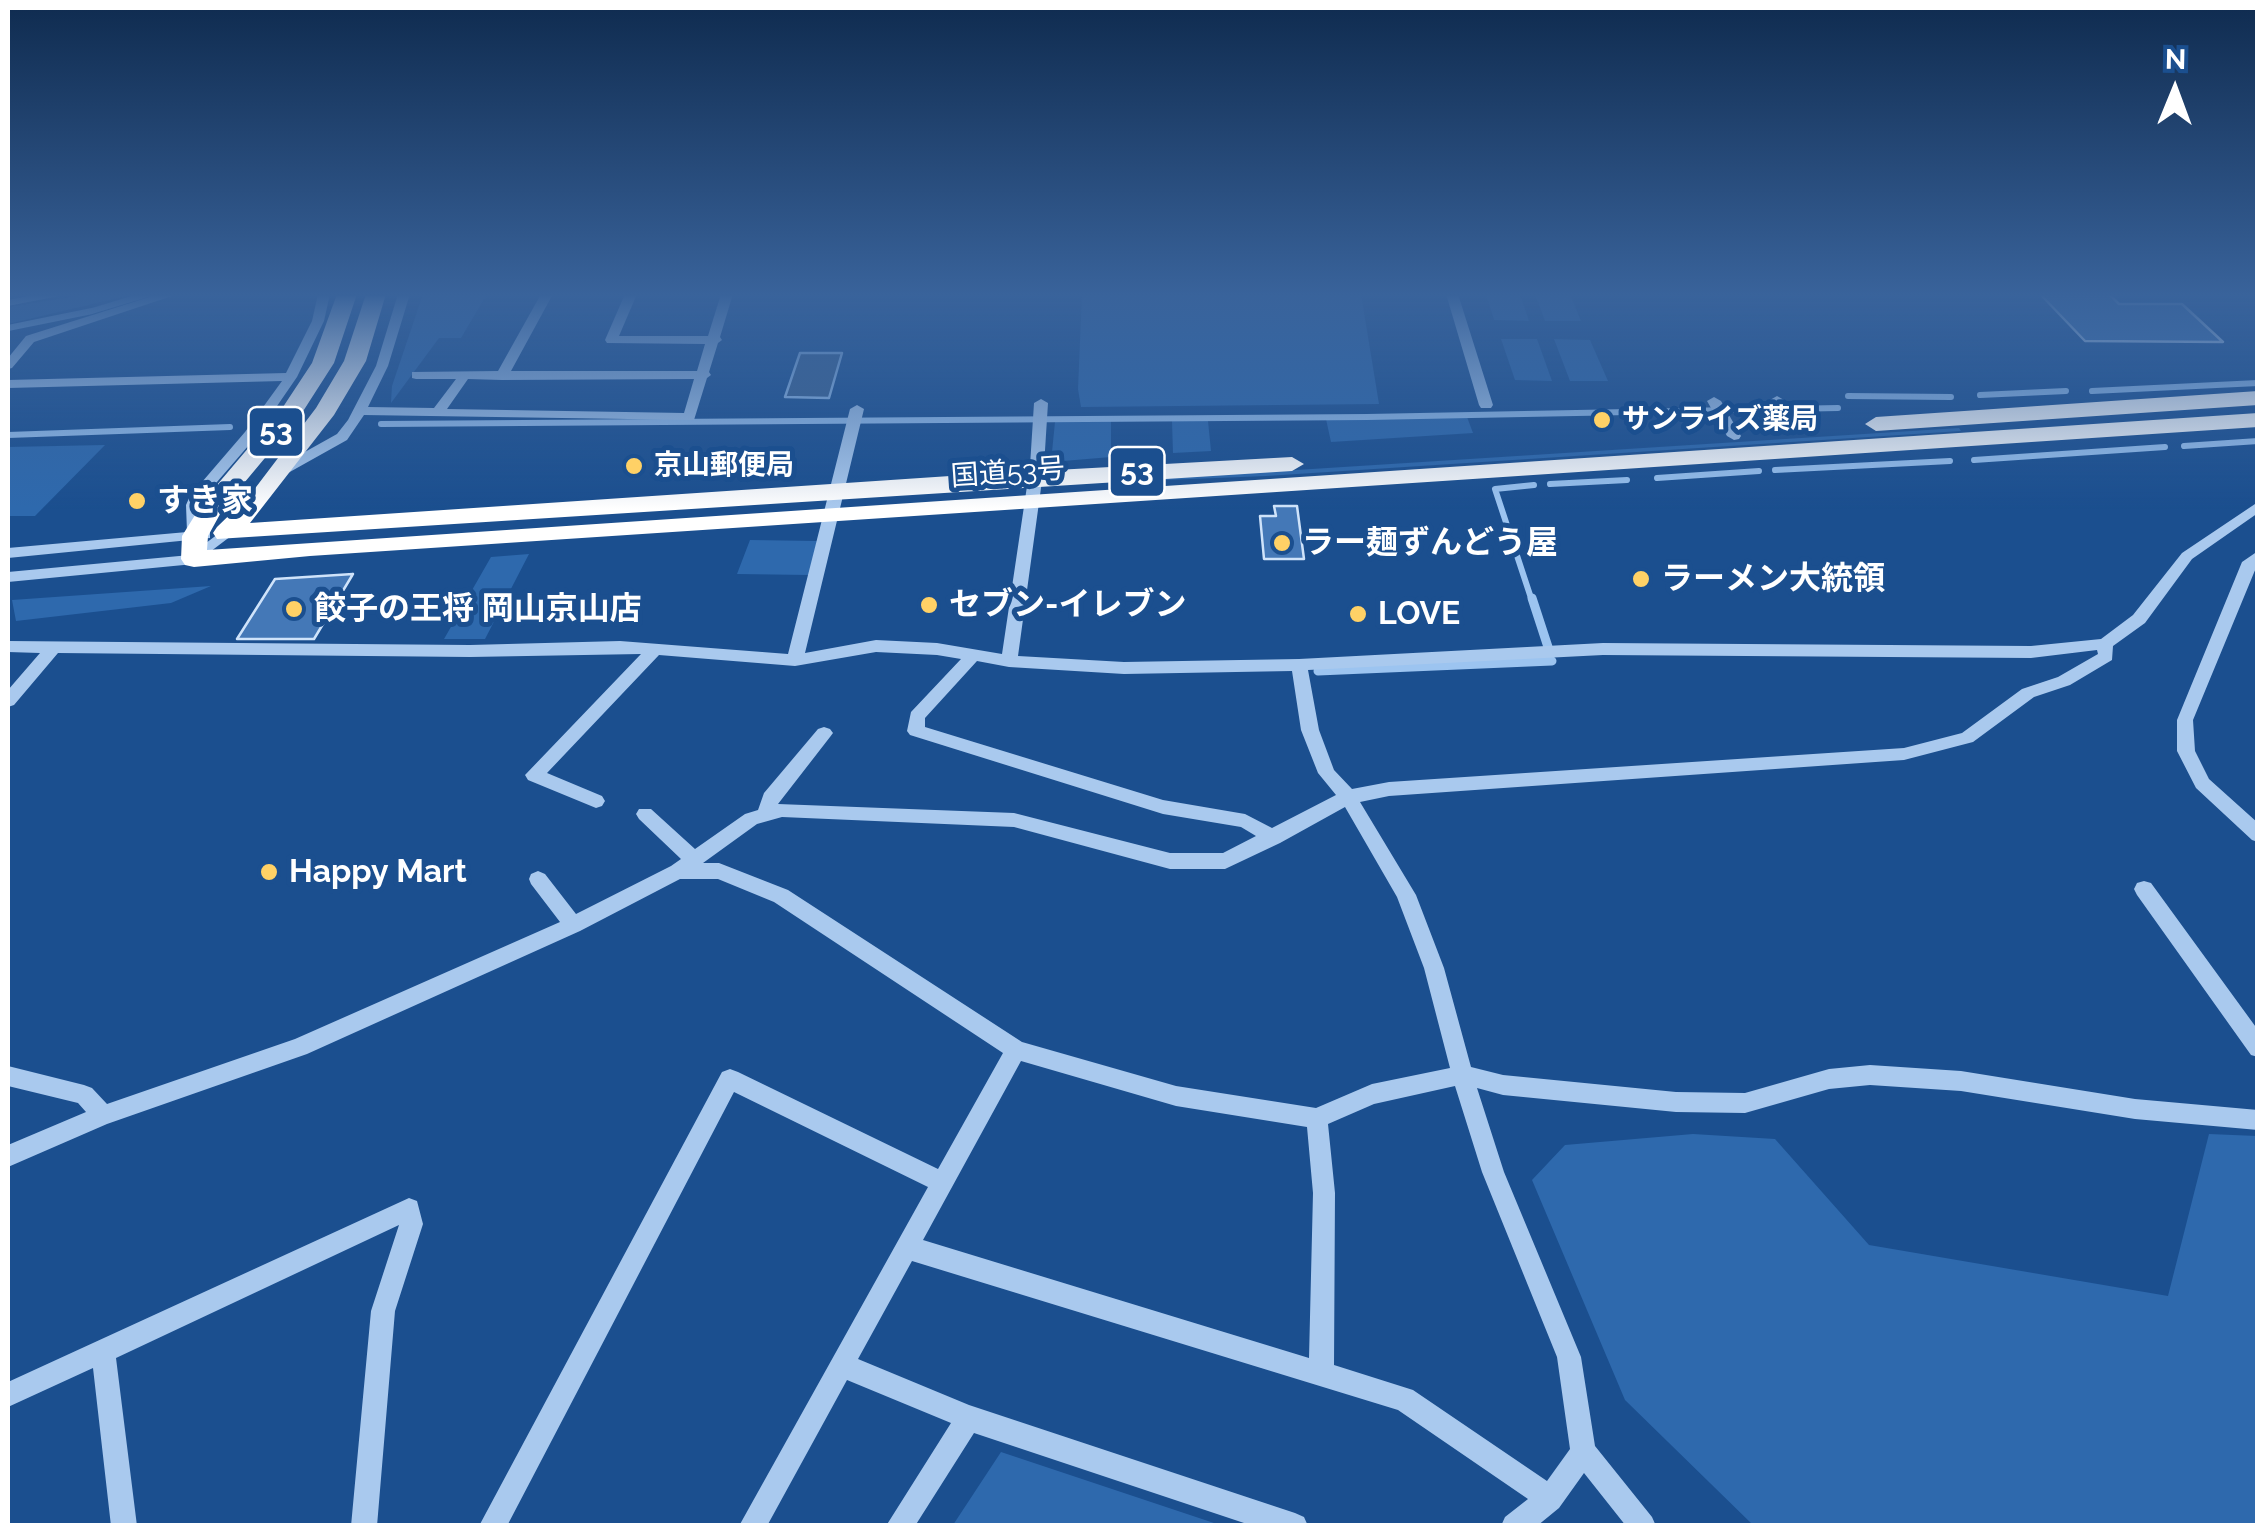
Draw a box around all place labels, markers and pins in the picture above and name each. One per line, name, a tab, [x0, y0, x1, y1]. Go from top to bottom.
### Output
place label: サンライズ薬局	[1622, 403, 1818, 437]
marker: サンライズ薬局	[1591, 409, 1613, 431]
place label: 京山郵便局	[654, 449, 794, 483]
marker: 京山郵便局	[623, 455, 645, 477]
place label: すき家	[157, 482, 253, 520]
marker: すき家	[126, 490, 148, 512]
place label: ラー麺ずんどう屋	[1302, 524, 1558, 562]
marker: ラー麺ずんどう屋	[1271, 532, 1293, 554]
place label: ラーメン大統領	[1661, 560, 1885, 598]
marker: ラーメン大統領	[1630, 568, 1652, 590]
place label: セブン-イレブン	[949, 586, 1186, 624]
place label: 餃子の王将 岡山京山店	[314, 590, 642, 628]
marker: セブン-イレブン	[918, 594, 940, 616]
place label: LOVE	[1378, 595, 1460, 633]
marker: 餃子の王将 岡山京山店	[283, 598, 305, 620]
marker: LOVE	[1347, 603, 1369, 625]
place label: Happy Mart	[289, 853, 467, 891]
marker: Happy Mart	[258, 861, 280, 883]

